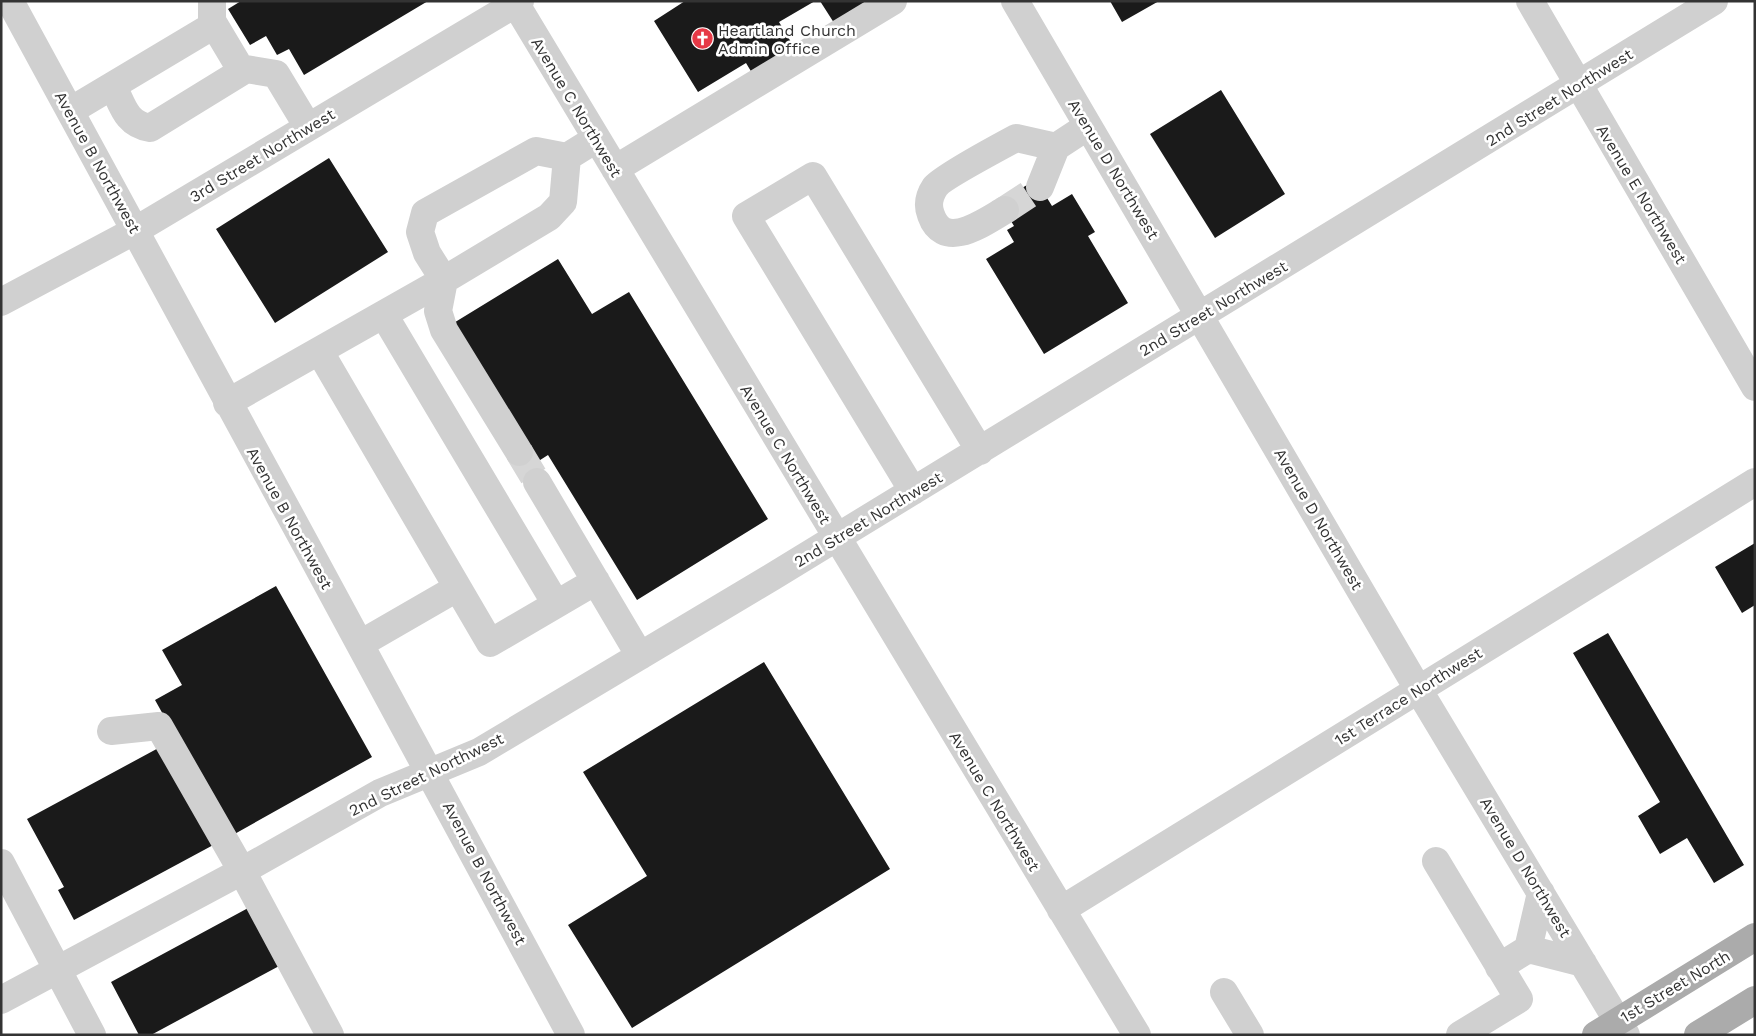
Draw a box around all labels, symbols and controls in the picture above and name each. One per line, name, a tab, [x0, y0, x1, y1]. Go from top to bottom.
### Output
place label: Heartland Church Admin Office	[718, 21, 856, 58]
church icon: Heartland Church Admin Office	[690, 27, 714, 51]
street label: Avenue C Northwest	[527, 34, 626, 181]
street label: 2nd Street Northwest	[1482, 44, 1636, 150]
street label: Avenue B Northwest	[51, 88, 145, 237]
street label: Avenue D Northwest	[1064, 96, 1163, 243]
street label: 3rd Street Northwest	[186, 104, 339, 206]
street label: Avenue E Northwest	[1592, 121, 1691, 268]
street label: 2nd Street Northwest	[1136, 256, 1291, 360]
street label: Avenue C Northwest	[736, 381, 835, 528]
street label: Avenue B Northwest	[243, 444, 337, 593]
street label: Avenue D Northwest	[1270, 445, 1367, 594]
street label: 2nd Street Northwest	[791, 467, 946, 571]
street label: 1st Terrace Northwest	[1331, 643, 1486, 750]
street label: Avenue C Northwest	[945, 728, 1044, 875]
street label: 2nd Street Northwest	[346, 729, 507, 820]
street label: Avenue D Northwest	[1476, 794, 1575, 941]
street label: Avenue B Northwest	[439, 798, 530, 948]
street label: 1st Street North	[1617, 946, 1733, 1027]

